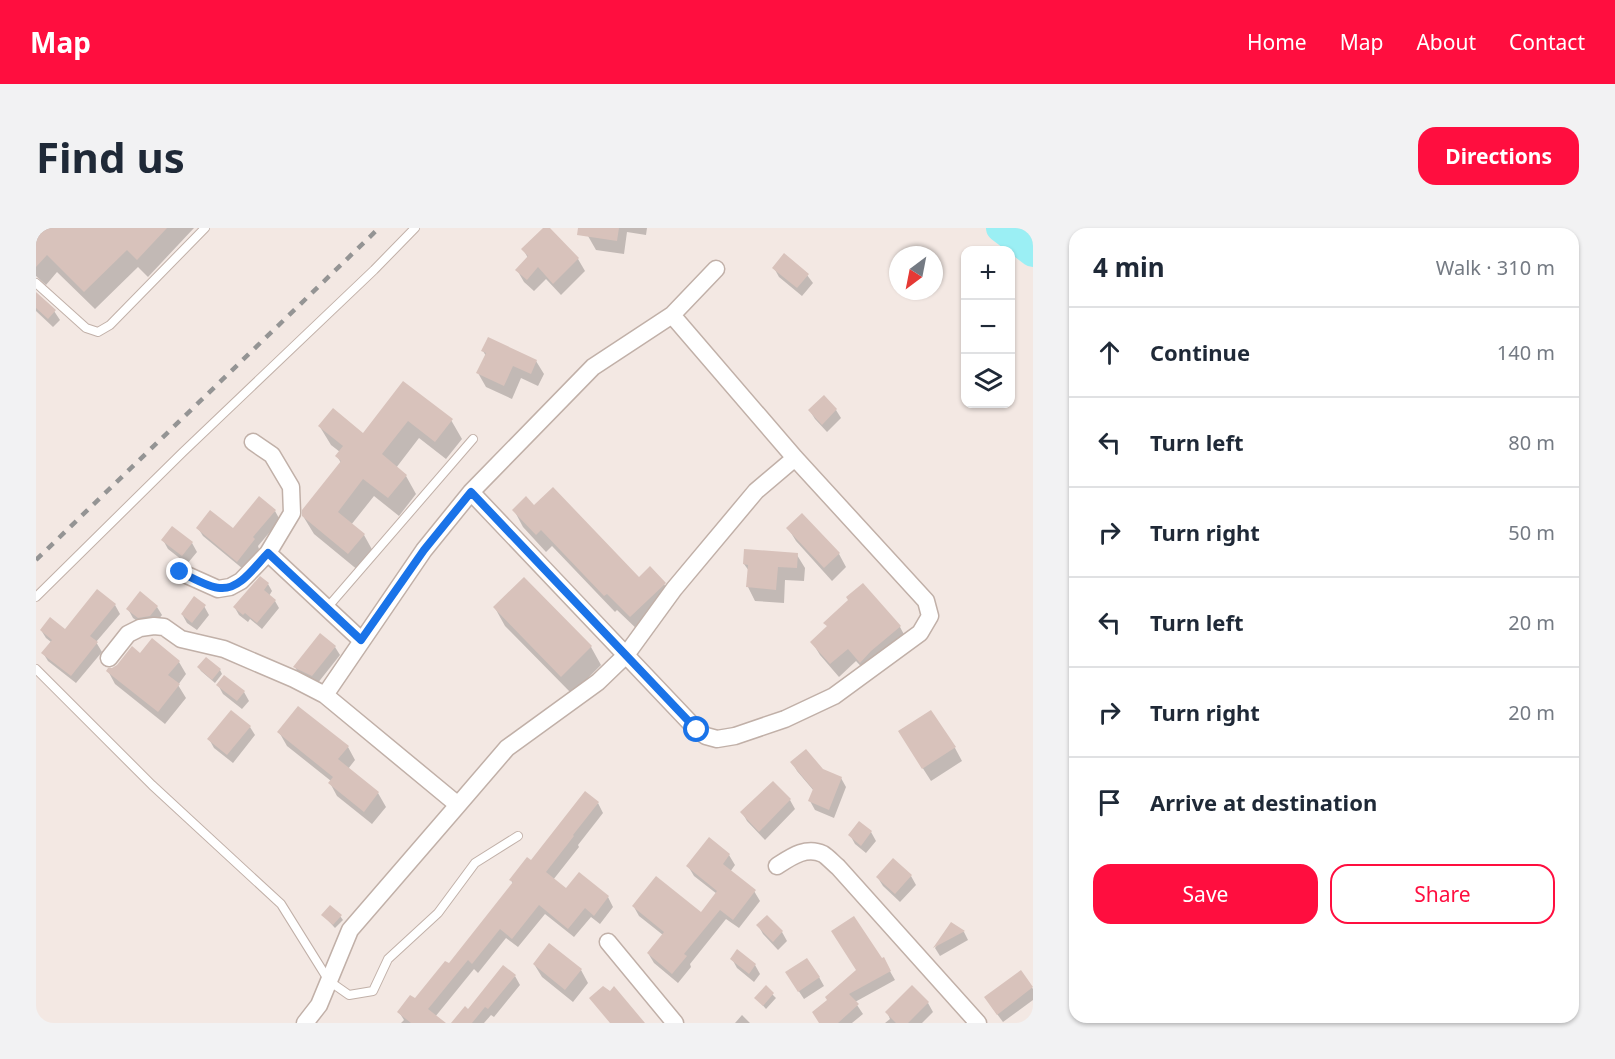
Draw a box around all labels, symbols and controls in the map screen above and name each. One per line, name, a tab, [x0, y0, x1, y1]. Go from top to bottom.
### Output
text: Map	[30, 23, 91, 61]
text: Home	[1247, 28, 1307, 56]
text: Map	[1340, 28, 1383, 56]
text: About	[1416, 28, 1476, 56]
text: Contact	[1509, 28, 1585, 56]
button: Directions	[1418, 127, 1579, 185]
text: Find us	[36, 128, 185, 185]
north arrow	[889, 246, 943, 300]
map controls	[961, 246, 1015, 408]
button: +	[961, 246, 1015, 300]
text: 4 min	[1093, 249, 1165, 285]
text: Walk · 310 m	[1436, 254, 1555, 281]
button: −	[961, 300, 1015, 354]
icon: ahead	[1093, 336, 1126, 369]
text: Continue	[1150, 337, 1250, 367]
text: 140 m	[1497, 339, 1555, 366]
button: layers	[961, 354, 1015, 408]
icon: left	[1093, 426, 1126, 459]
text: Turn left	[1150, 427, 1244, 457]
text: 80 m	[1508, 429, 1555, 456]
icon: right	[1093, 516, 1126, 549]
text: Turn right	[1150, 517, 1260, 547]
text: 50 m	[1508, 519, 1555, 546]
route end	[166, 558, 192, 584]
icon: left	[1093, 606, 1126, 639]
text: Turn left	[1150, 607, 1244, 637]
text: 20 m	[1508, 609, 1555, 636]
icon: right	[1093, 696, 1126, 729]
text: Turn right	[1150, 697, 1260, 727]
text: 20 m	[1508, 699, 1555, 726]
route start	[683, 716, 709, 742]
icon: arrive	[1093, 786, 1126, 819]
text: Arrive at destination	[1150, 787, 1377, 817]
button: Save	[1093, 864, 1318, 924]
button: Share	[1330, 864, 1555, 924]

